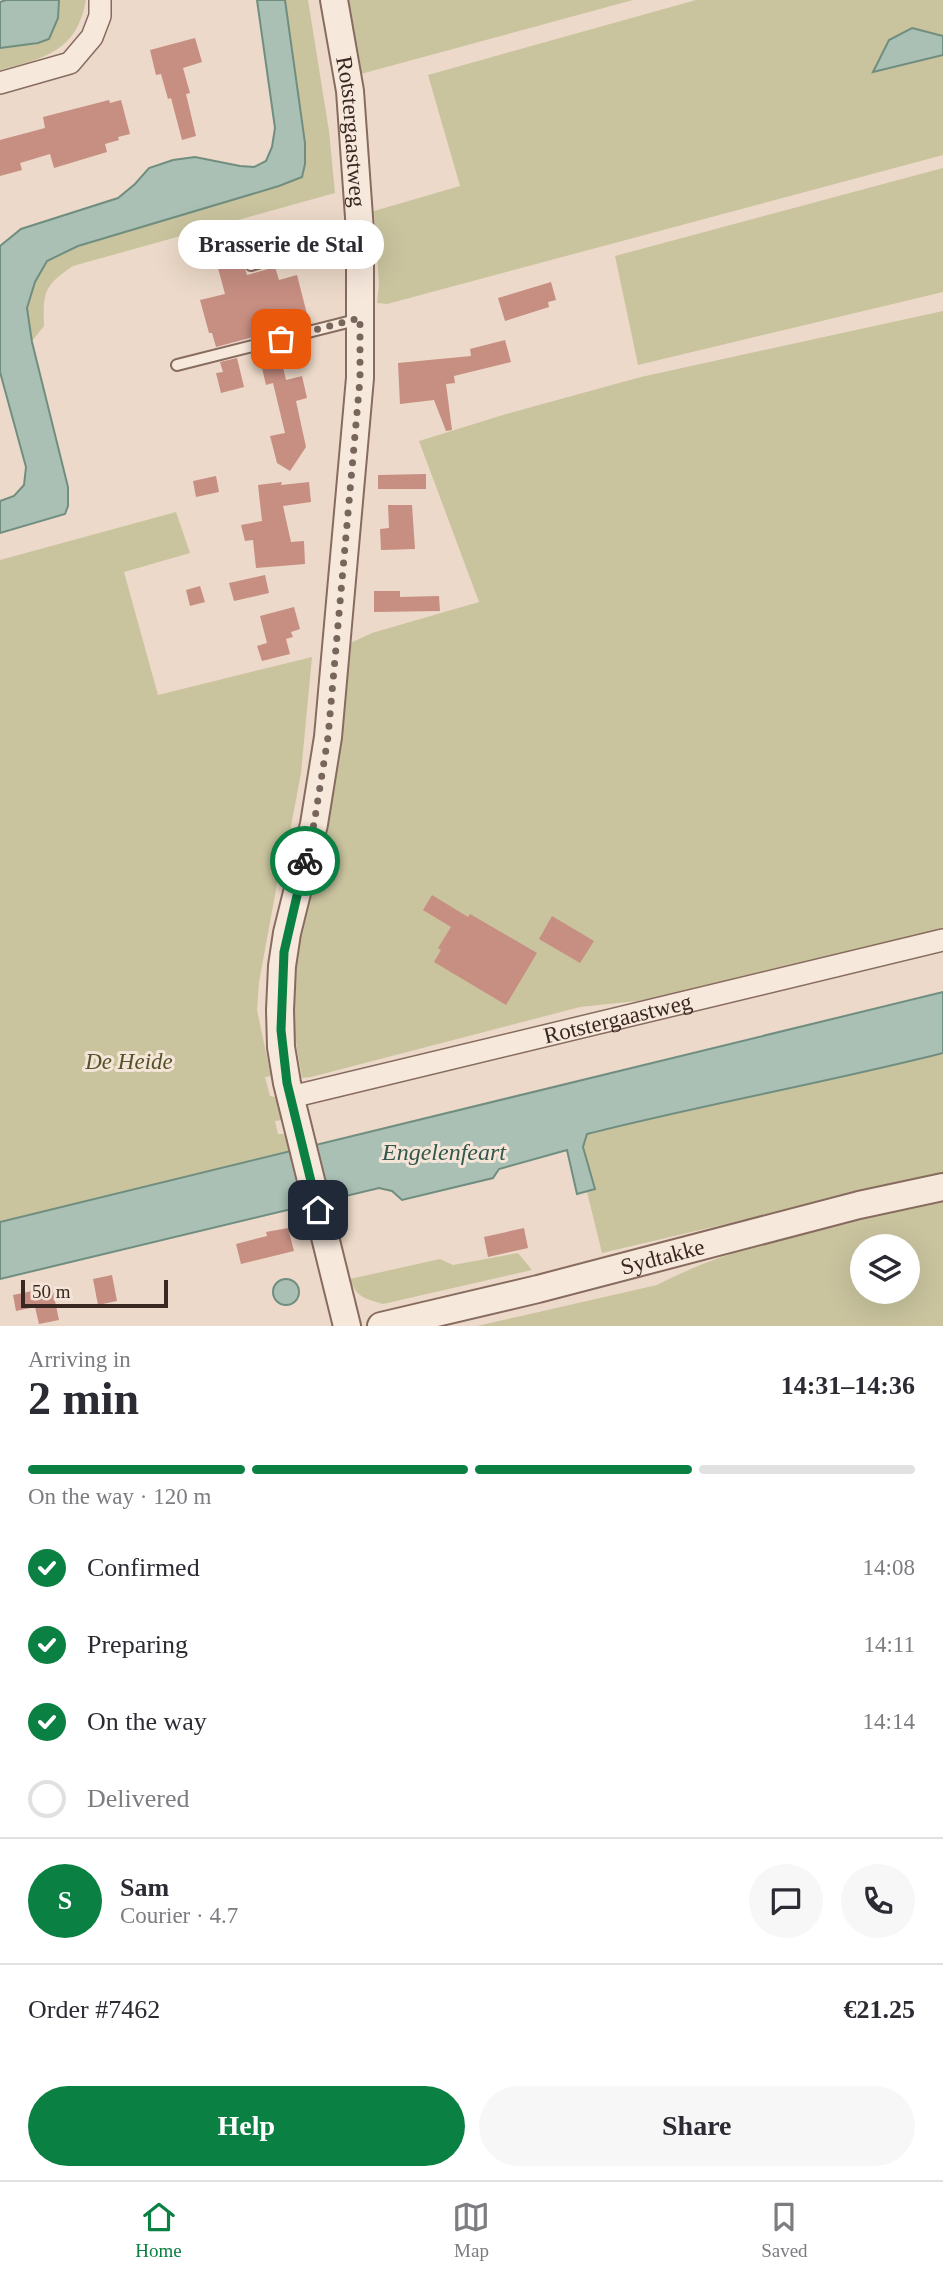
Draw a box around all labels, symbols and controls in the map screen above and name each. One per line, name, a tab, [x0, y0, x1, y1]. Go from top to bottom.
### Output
street label: Rotstergaastweg	[331, 54, 370, 209]
callout: Brasserie de Stal	[178, 220, 384, 269]
text: Brasserie de Stal	[199, 232, 363, 257]
pin	[251, 309, 311, 369]
icon: bag	[262, 320, 300, 358]
courier	[270, 826, 340, 896]
icon: bike	[286, 842, 324, 880]
street label: Rotstergaastweg	[541, 989, 695, 1049]
park label: De Heide	[84, 1049, 173, 1074]
water label: Engelenfeart	[381, 1139, 507, 1165]
pin	[288, 1180, 348, 1240]
icon: home	[299, 1191, 337, 1229]
street label: Sydtakke	[618, 1234, 707, 1280]
map controls	[850, 1234, 920, 1304]
button: layers	[850, 1234, 920, 1304]
scale bar	[21, 1277, 168, 1309]
text: 50 m	[32, 1281, 71, 1302]
text: Arriving in	[28, 1347, 131, 1372]
text: 14:31–14:36	[781, 1371, 915, 1400]
text: 2 min	[28, 1373, 139, 1424]
text: On the way · 120 m	[28, 1484, 211, 1509]
icon: check	[28, 1549, 66, 1587]
text: Confirmed	[87, 1553, 200, 1582]
text: 14:08	[863, 1555, 915, 1580]
icon: check	[28, 1626, 66, 1664]
text: Preparing	[87, 1630, 188, 1659]
text: 14:11	[863, 1632, 915, 1657]
icon: check	[28, 1703, 66, 1741]
text: On the way	[87, 1707, 207, 1736]
text: 14:14	[863, 1709, 915, 1734]
text: Delivered	[87, 1784, 190, 1813]
button: chat	[749, 1864, 823, 1938]
button: phone	[841, 1864, 915, 1938]
text: Sam	[120, 1873, 169, 1902]
text: S	[58, 1886, 72, 1915]
text: Courier · 4.7	[120, 1903, 238, 1928]
text: Order #7462	[28, 1995, 160, 2024]
text: €21.25	[844, 1995, 915, 2024]
button: Help	[28, 2086, 465, 2166]
button: Share	[479, 2086, 915, 2166]
tab: Home	[135, 2198, 182, 2262]
tab: Map	[452, 2198, 490, 2262]
tab: Saved	[761, 2198, 808, 2262]

